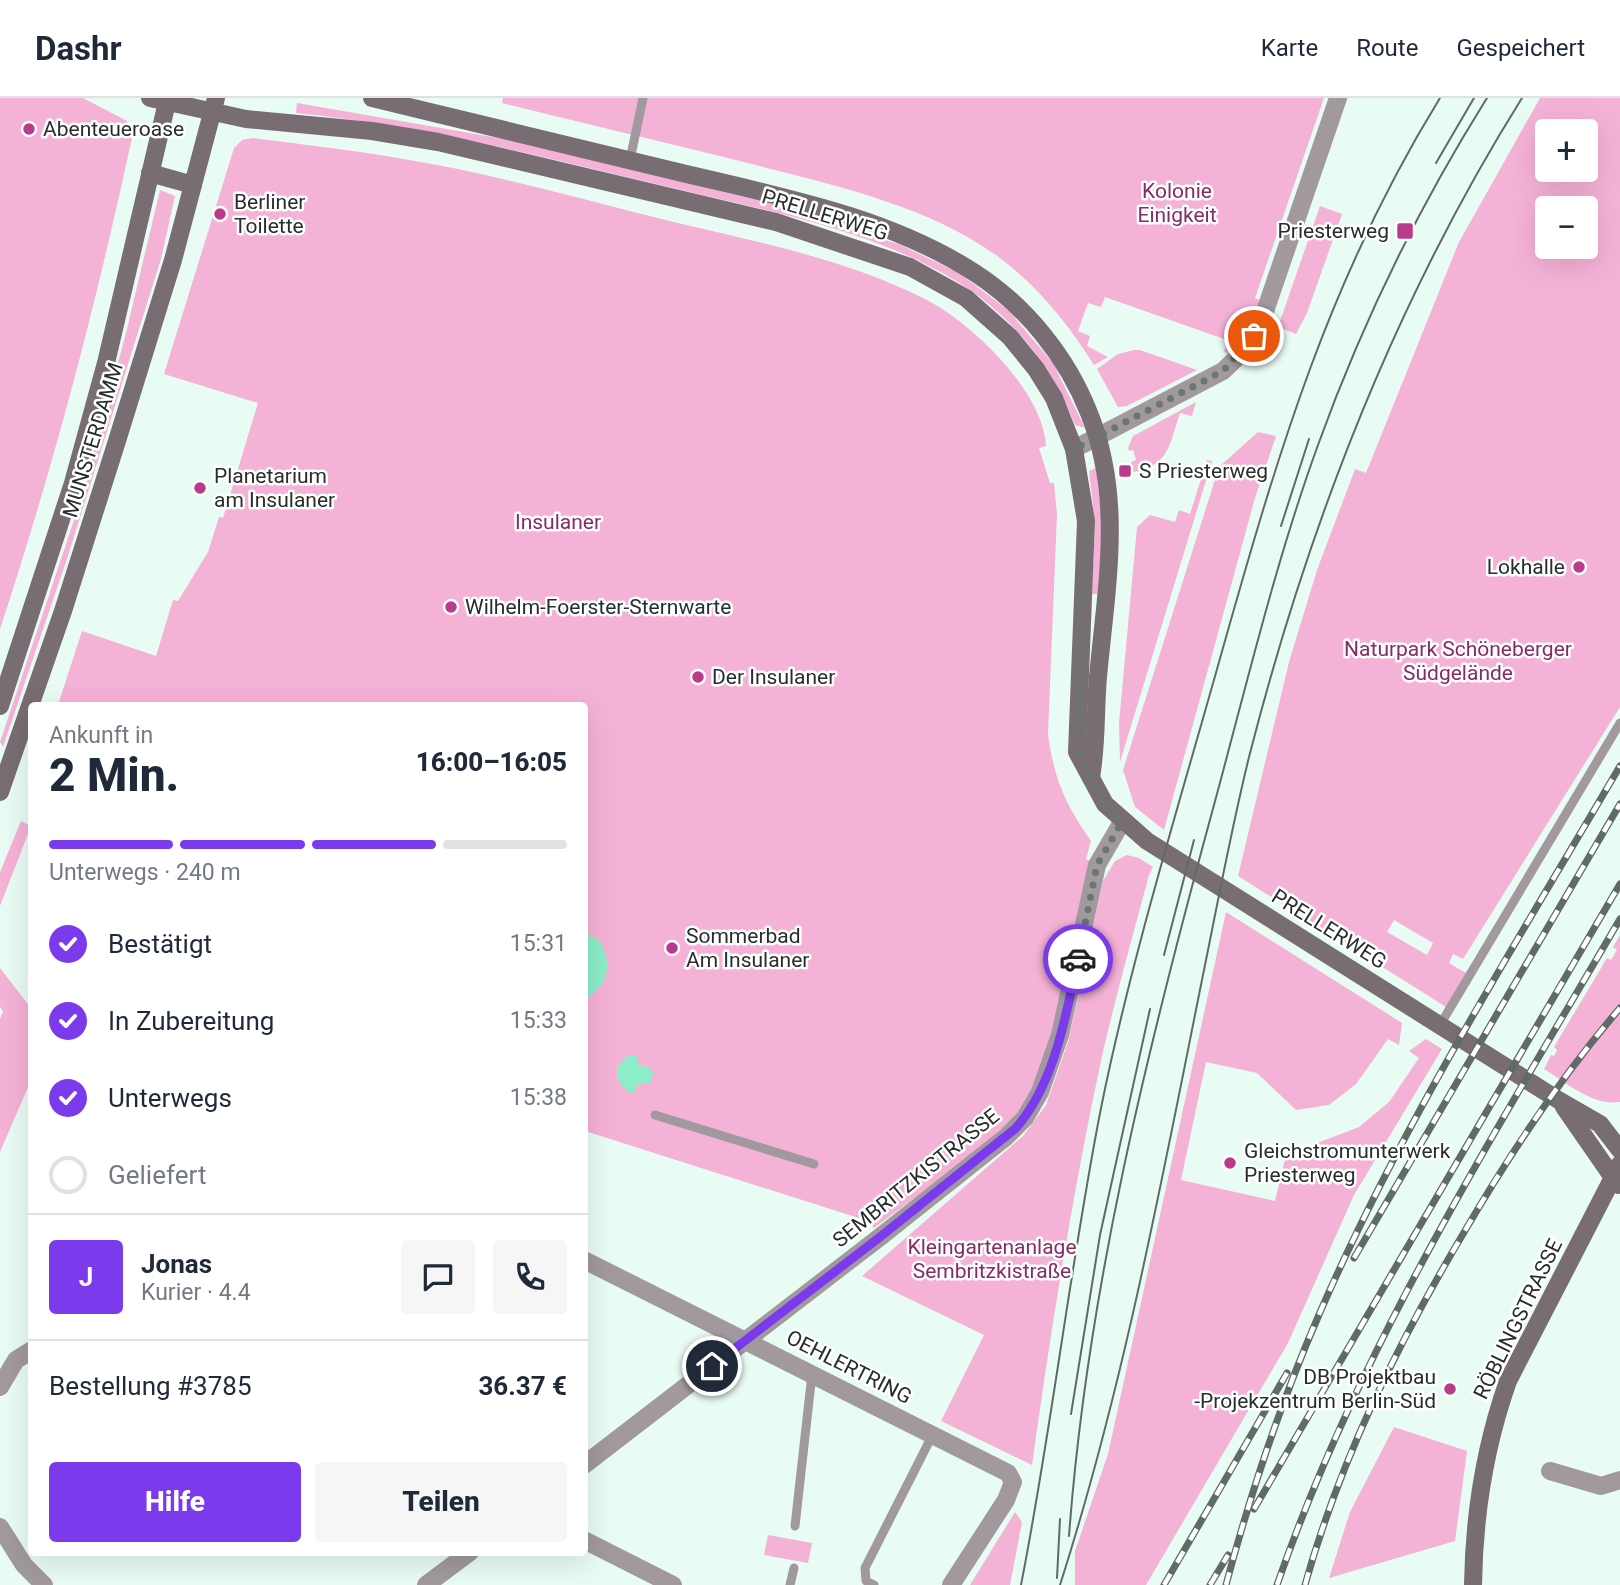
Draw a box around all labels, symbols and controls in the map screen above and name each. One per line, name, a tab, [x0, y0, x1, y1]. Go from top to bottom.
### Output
text: Dashr	[35, 29, 122, 68]
text: Karte	[1261, 34, 1318, 62]
text: Route	[1356, 34, 1418, 62]
text: Gespeichert	[1456, 34, 1585, 62]
place label: Abenteueroase	[43, 117, 184, 141]
map controls	[1535, 119, 1598, 259]
button: +	[1535, 119, 1598, 182]
marker: Abenteueroase	[21, 121, 37, 137]
park label: Kolonie Einigkeit	[1137, 179, 1217, 227]
street label: PRELLERWEG	[759, 184, 891, 246]
place label: Berliner Toilette	[234, 190, 305, 238]
button: −	[1535, 196, 1598, 259]
marker: Berliner Toilette	[212, 206, 228, 222]
place label: Priesterweg	[1278, 219, 1389, 243]
marker: Priesterweg	[1395, 221, 1415, 241]
pin	[1224, 306, 1284, 366]
icon: bag	[1235, 317, 1273, 355]
street label: MUNSTERDAMM	[58, 360, 128, 520]
place label: S Priesterweg	[1139, 459, 1268, 483]
marker: S Priesterweg	[1117, 463, 1133, 479]
place label: Planetarium am Insulaner	[214, 464, 335, 512]
marker: Planetarium am Insulaner	[192, 480, 208, 496]
park label: Insulaner	[515, 510, 601, 534]
place label: Lokhalle	[1487, 555, 1565, 579]
marker: Lokhalle	[1571, 559, 1587, 575]
place label: Wilhelm-Foerster-Sternwarte	[465, 595, 731, 619]
marker: Wilhelm-Foerster-Sternwarte	[443, 599, 459, 615]
park label: Naturpark Schöneberger Südgelände	[1344, 637, 1572, 685]
place label: Der Insulaner	[712, 665, 835, 689]
marker: Der Insulaner	[690, 669, 706, 685]
text: Ankunft in	[49, 722, 153, 749]
text: 16:00–16:05	[416, 747, 567, 777]
text: 2 Min.	[49, 748, 179, 802]
text: Unterwegs · 240 m	[49, 859, 241, 886]
street label: PRELLERWEG	[1267, 884, 1391, 974]
place label: Sommerbad Am Insulaner	[686, 924, 809, 972]
courier	[1043, 924, 1113, 994]
icon: check	[49, 925, 87, 963]
text: Bestätigt	[108, 929, 212, 959]
text: 15:31	[510, 930, 567, 957]
marker: Sommerbad Am Insulaner	[664, 940, 680, 956]
icon: car	[1059, 940, 1097, 978]
icon: check	[49, 1002, 87, 1040]
text: In Zubereitung	[108, 1006, 274, 1036]
text: 15:33	[510, 1007, 567, 1034]
icon: check	[49, 1079, 87, 1117]
text: Unterwegs	[108, 1083, 232, 1113]
text: 15:38	[510, 1084, 567, 1111]
street label: SEMBRITZKISTRASSE	[828, 1104, 1004, 1252]
place label: Gleichstromunterwerk Priesterweg	[1244, 1139, 1451, 1187]
marker: Gleichstromunterwerk Priesterweg	[1222, 1155, 1238, 1171]
text: Geliefert	[108, 1160, 206, 1190]
park label: Kleingartenanlage Sembritzkistraße	[907, 1235, 1077, 1283]
street label: RÖBLINGSTRASSE	[1469, 1235, 1567, 1403]
button: chat	[401, 1240, 475, 1314]
button: phone	[493, 1240, 567, 1314]
text: Jonas	[141, 1249, 212, 1279]
text: J	[79, 1262, 93, 1292]
text: Kurier · 4.4	[141, 1279, 251, 1306]
street label: OEHLERTRING	[782, 1325, 916, 1409]
pin	[682, 1336, 742, 1396]
icon: home	[693, 1347, 731, 1385]
place label: DB Projektbau -Projekzentrum Berlin-Süd	[1194, 1365, 1436, 1413]
text: Bestellung #3785	[49, 1371, 252, 1401]
text: 36.37 €	[478, 1371, 567, 1401]
marker: DB Projektbau -Projekzentrum Berlin-Süd	[1442, 1381, 1458, 1397]
button: Hilfe	[49, 1462, 301, 1542]
button: Teilen	[315, 1462, 567, 1542]

